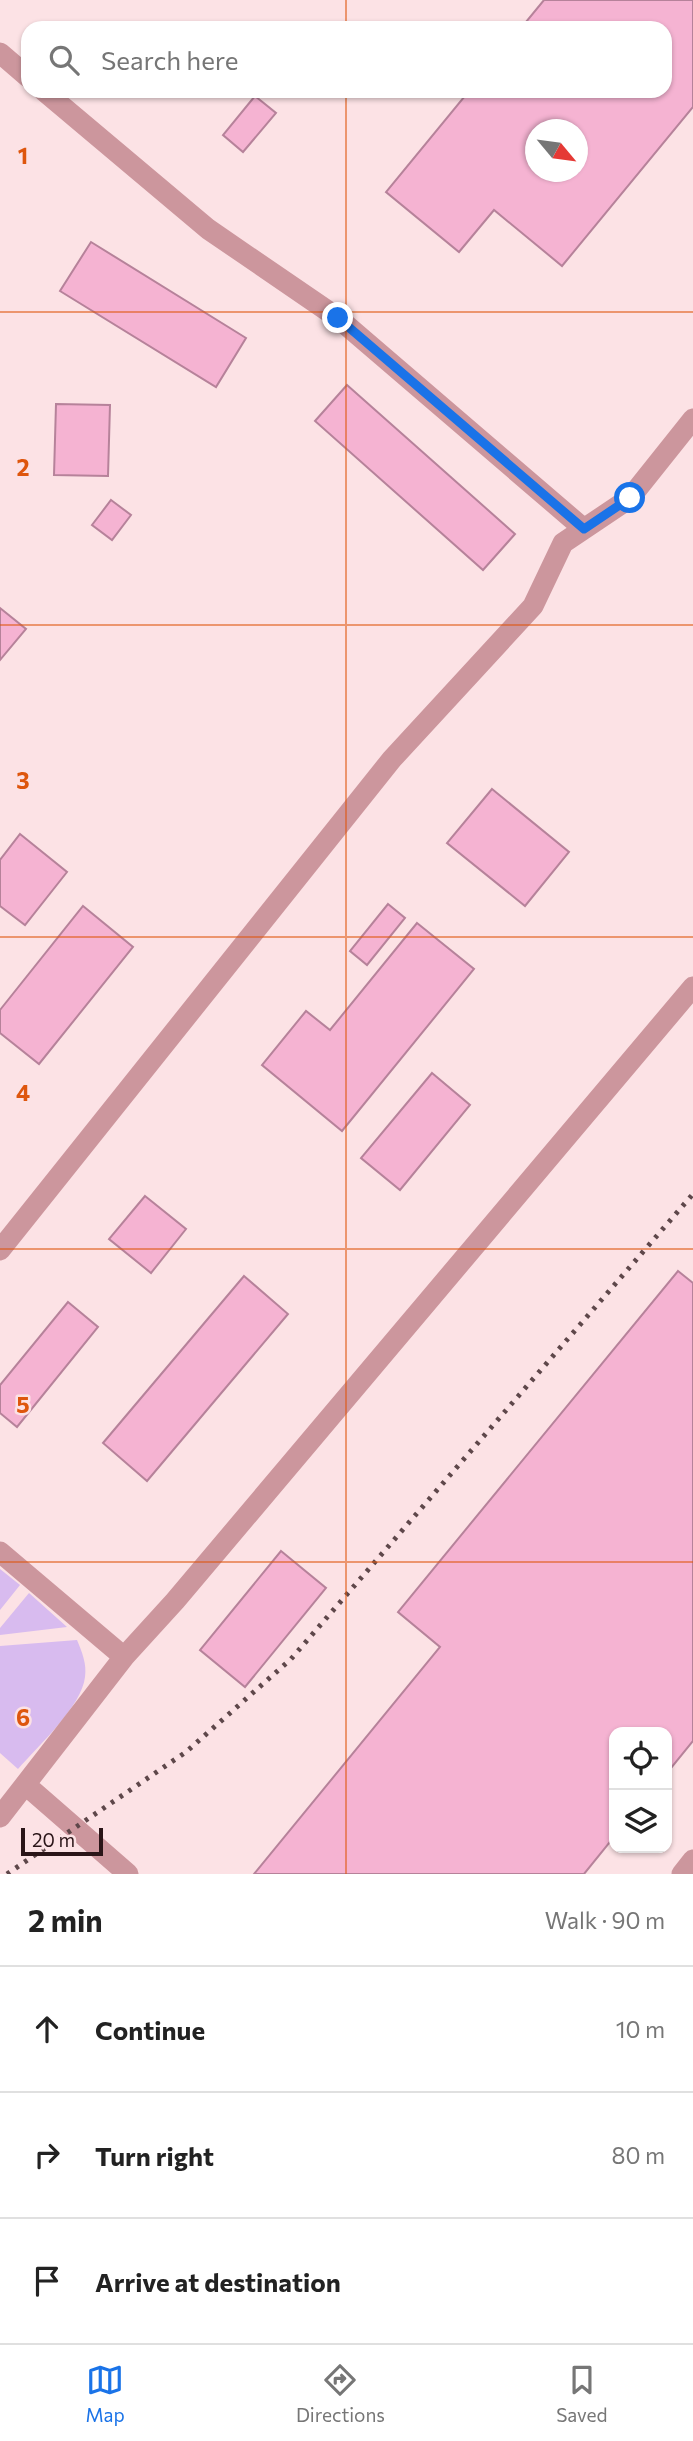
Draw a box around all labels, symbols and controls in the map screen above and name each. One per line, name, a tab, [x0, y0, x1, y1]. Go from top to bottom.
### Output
search box	[21, 21, 672, 98]
icon: search	[45, 41, 83, 79]
text: Search here	[101, 44, 239, 75]
north arrow	[525, 119, 588, 182]
text: 1	[18, 141, 28, 169]
route end	[322, 302, 353, 333]
text: 2	[16, 453, 30, 481]
route start	[614, 482, 645, 513]
text: 3	[16, 766, 30, 794]
text: 4	[16, 1078, 30, 1106]
text: 5	[16, 1390, 30, 1418]
text: 6	[16, 1703, 30, 1731]
map controls	[609, 1727, 672, 1853]
button: locate	[609, 1727, 672, 1790]
button: layers	[609, 1790, 672, 1853]
scale bar	[21, 1825, 103, 1857]
text: 20 m	[32, 1828, 75, 1851]
text: 2 min	[28, 1901, 103, 1938]
text: Walk · 90 m	[545, 1906, 665, 1934]
icon: ahead	[28, 2010, 66, 2048]
text: Continue	[95, 2014, 205, 2045]
text: 10 m	[616, 2015, 665, 2043]
icon: right	[28, 2136, 66, 2174]
text: Turn right	[95, 2140, 214, 2171]
text: 80 m	[612, 2141, 665, 2169]
icon: arrive	[28, 2262, 66, 2300]
text: Arrive at destination	[95, 2266, 341, 2297]
tab: Map	[86, 2361, 125, 2426]
tab: Directions	[296, 2361, 385, 2426]
tab: Saved	[556, 2361, 607, 2426]

